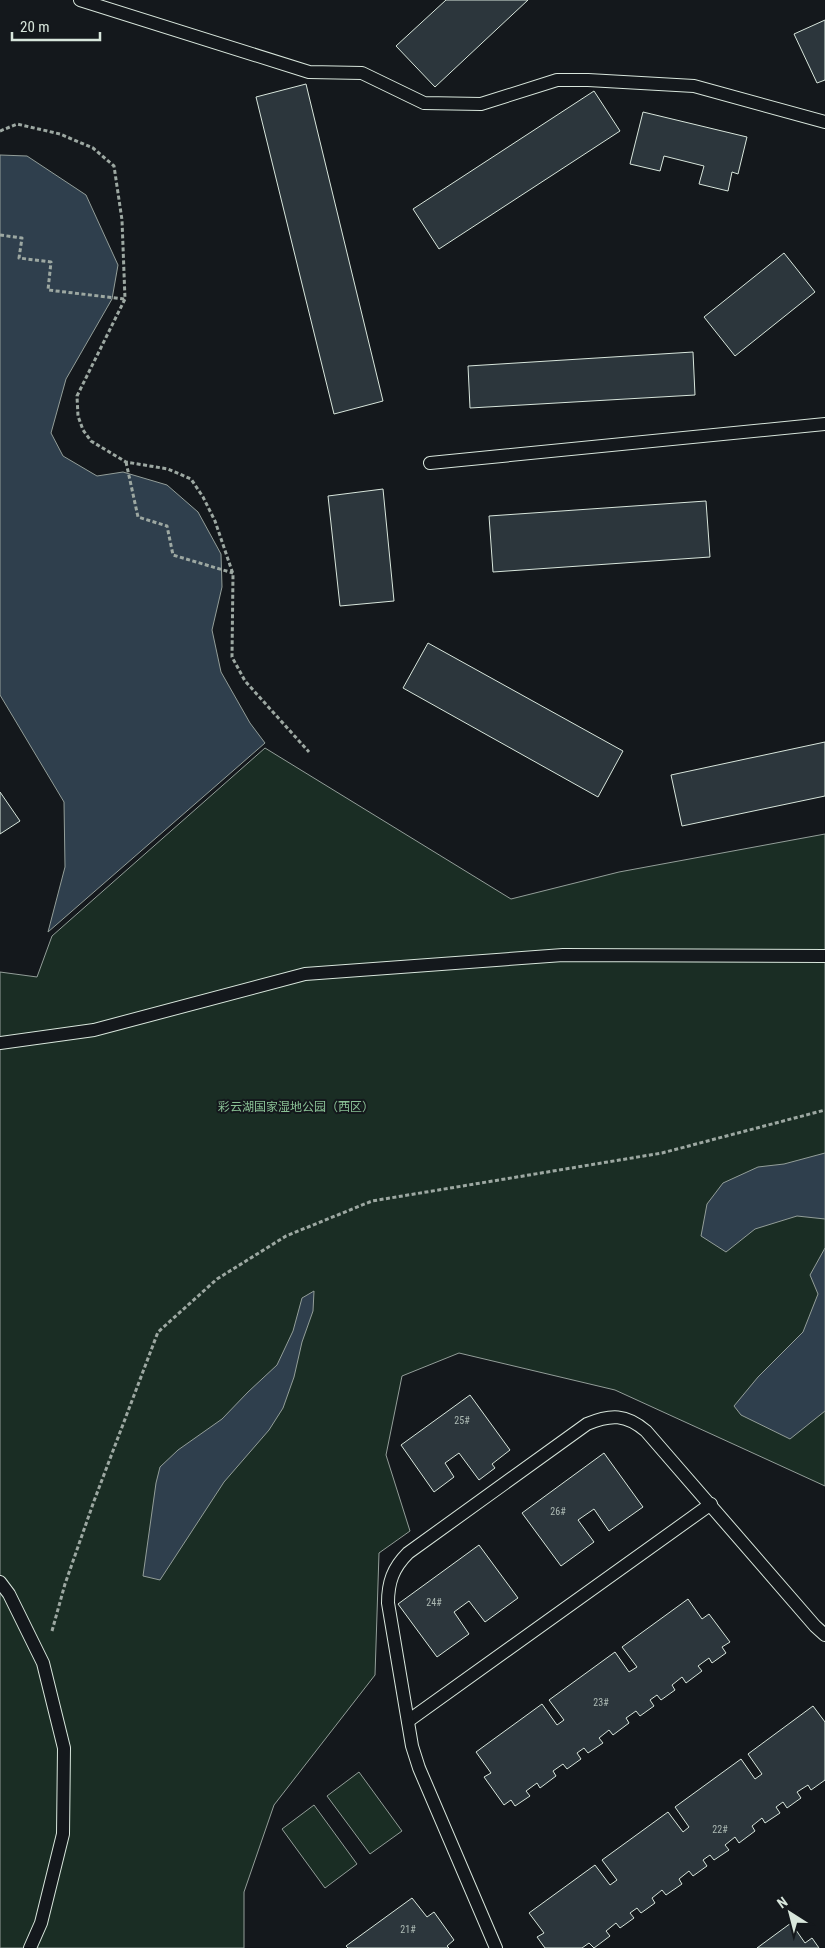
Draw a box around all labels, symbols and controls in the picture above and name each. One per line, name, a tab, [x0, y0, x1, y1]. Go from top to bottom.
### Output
scale bar	[12, 10, 100, 42]
text: 20 m	[20, 18, 50, 36]
park label: 彩云湖国家湿地公园（西区）	[218, 1100, 374, 1114]
house number: 25#	[454, 1415, 470, 1426]
house number: 26#	[550, 1506, 566, 1517]
house number: 24#	[426, 1597, 442, 1608]
house number: 23#	[593, 1697, 609, 1708]
house number: 22#	[712, 1824, 728, 1835]
north arrow	[765, 1888, 815, 1938]
text: N	[774, 1893, 791, 1911]
house number: 21#	[400, 1924, 416, 1935]

